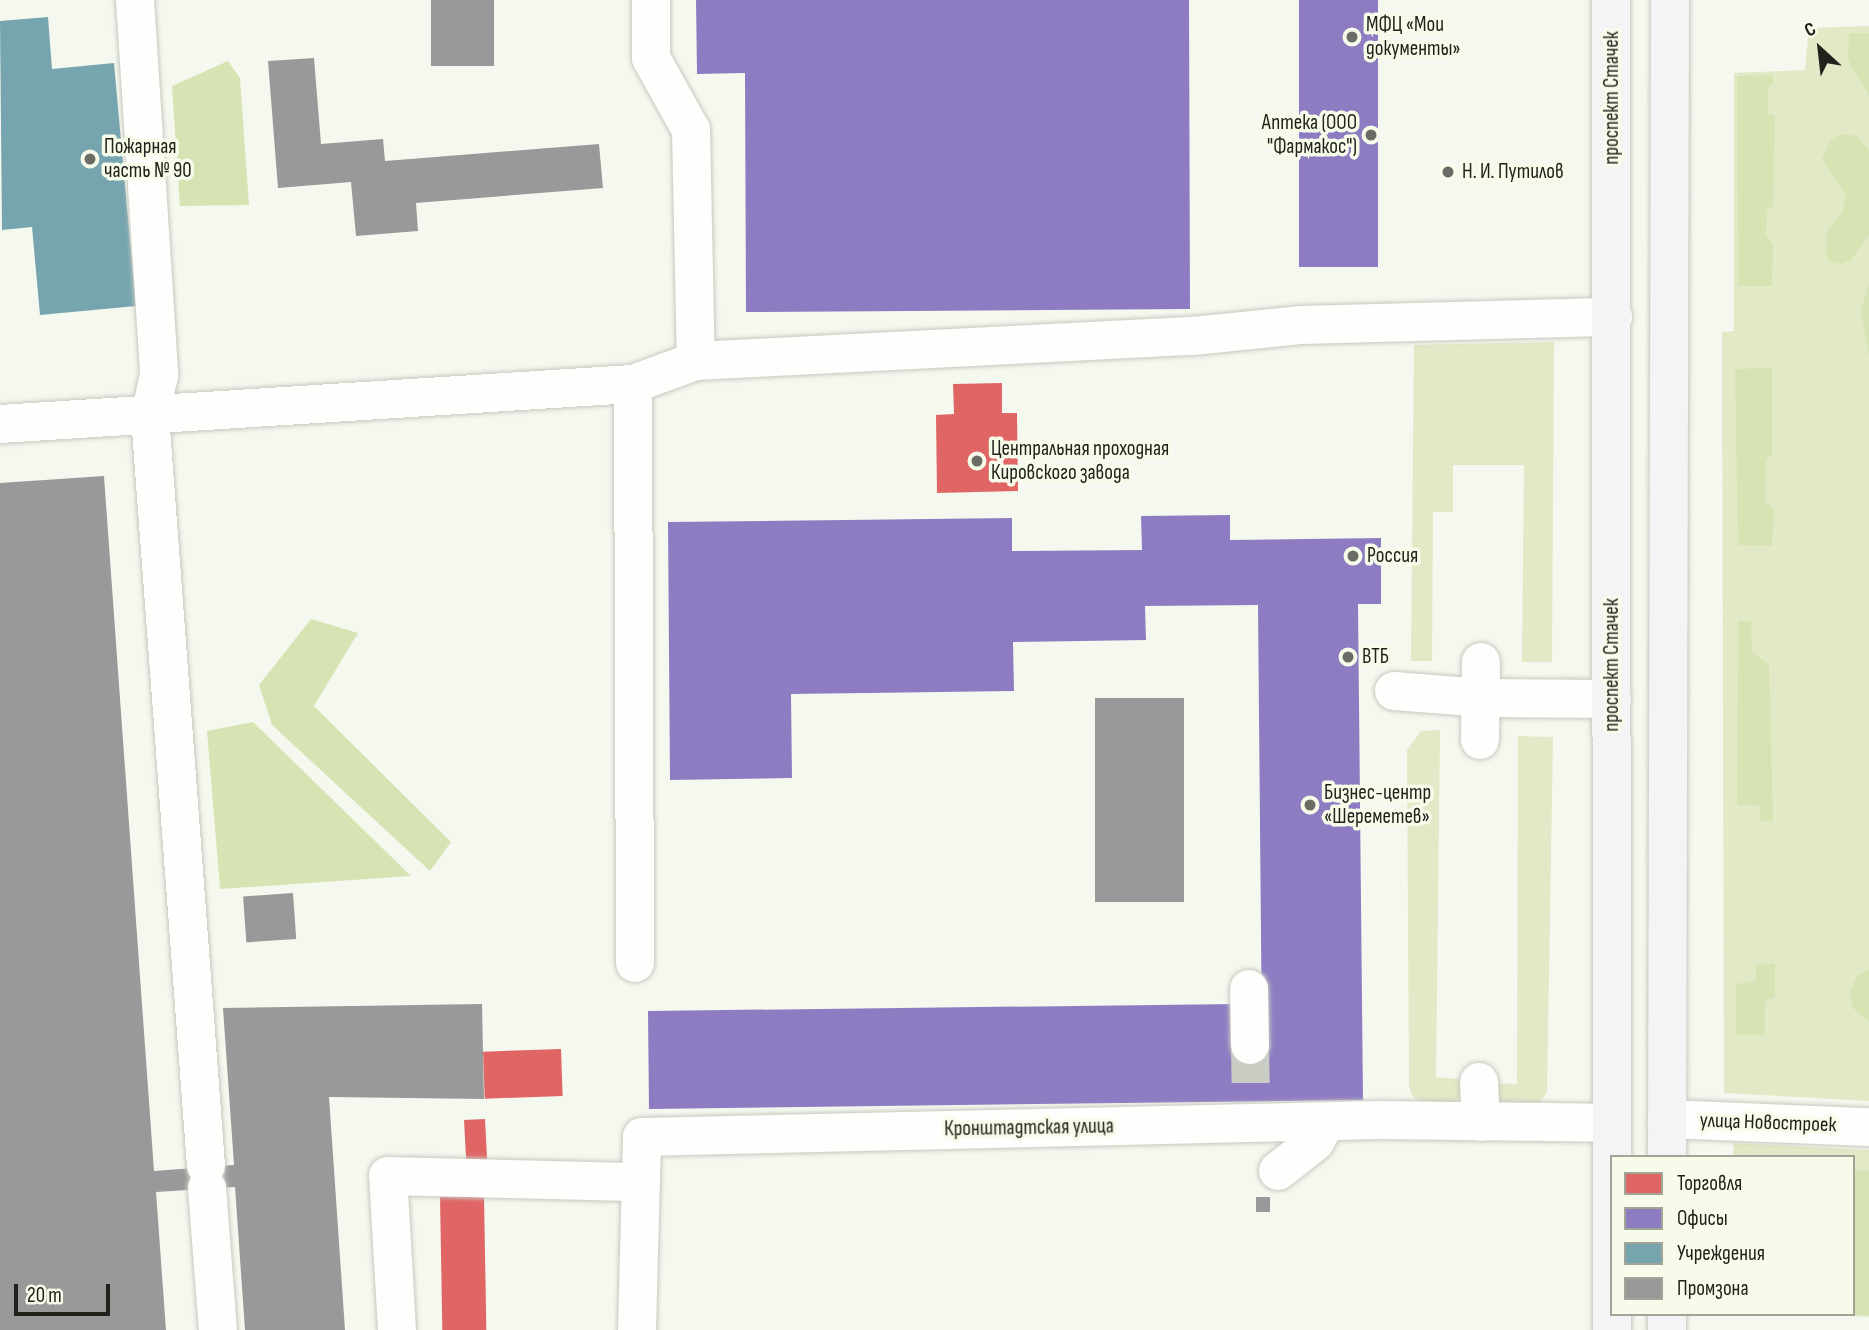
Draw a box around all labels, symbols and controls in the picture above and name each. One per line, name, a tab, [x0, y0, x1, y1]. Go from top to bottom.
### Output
place label: МФЦ «Мои документы»	[1366, 12, 1461, 62]
north arrow	[1785, 14, 1855, 84]
text: С	[1801, 17, 1820, 42]
marker: МФЦ «Мои документы»	[1344, 29, 1360, 45]
street label: проспект Стачек	[1599, 31, 1625, 165]
place label: Аптека (ООО "Фармакос")	[1262, 110, 1357, 160]
marker: Аптека (ООО "Фармакос")	[1363, 127, 1379, 143]
place label: Пожарная часть № 90	[104, 134, 192, 184]
marker: Пожарная часть № 90	[82, 151, 98, 167]
place label: Н. И. Путилов	[1462, 159, 1564, 185]
marker: Н. И. Путилов	[1440, 164, 1456, 180]
place label: Центральная проходная Кировского завода	[991, 436, 1169, 486]
marker: Центральная проходная Кировского завода	[969, 453, 985, 469]
place label: Россия	[1367, 543, 1418, 569]
marker: Россия	[1345, 548, 1361, 564]
street label: проспект Стачек	[1599, 598, 1625, 732]
place label: ВТБ	[1362, 644, 1389, 670]
marker: ВТБ	[1340, 649, 1356, 665]
place label: Бизнес-центр «Шереметев»	[1324, 780, 1431, 830]
marker: Бизнес-центр «Шереметев»	[1302, 797, 1318, 813]
street label: улица Новостроек	[1699, 1108, 1837, 1138]
street label: Кронштадтская улица	[944, 1114, 1114, 1142]
legend	[1610, 1155, 1855, 1316]
text: Торговля	[1677, 1171, 1742, 1196]
text: Офисы	[1677, 1206, 1728, 1231]
text: Учреждения	[1677, 1241, 1765, 1266]
scale bar	[18, 1270, 114, 1314]
text: Промзона	[1677, 1276, 1748, 1301]
text: 20 m	[27, 1283, 62, 1308]

